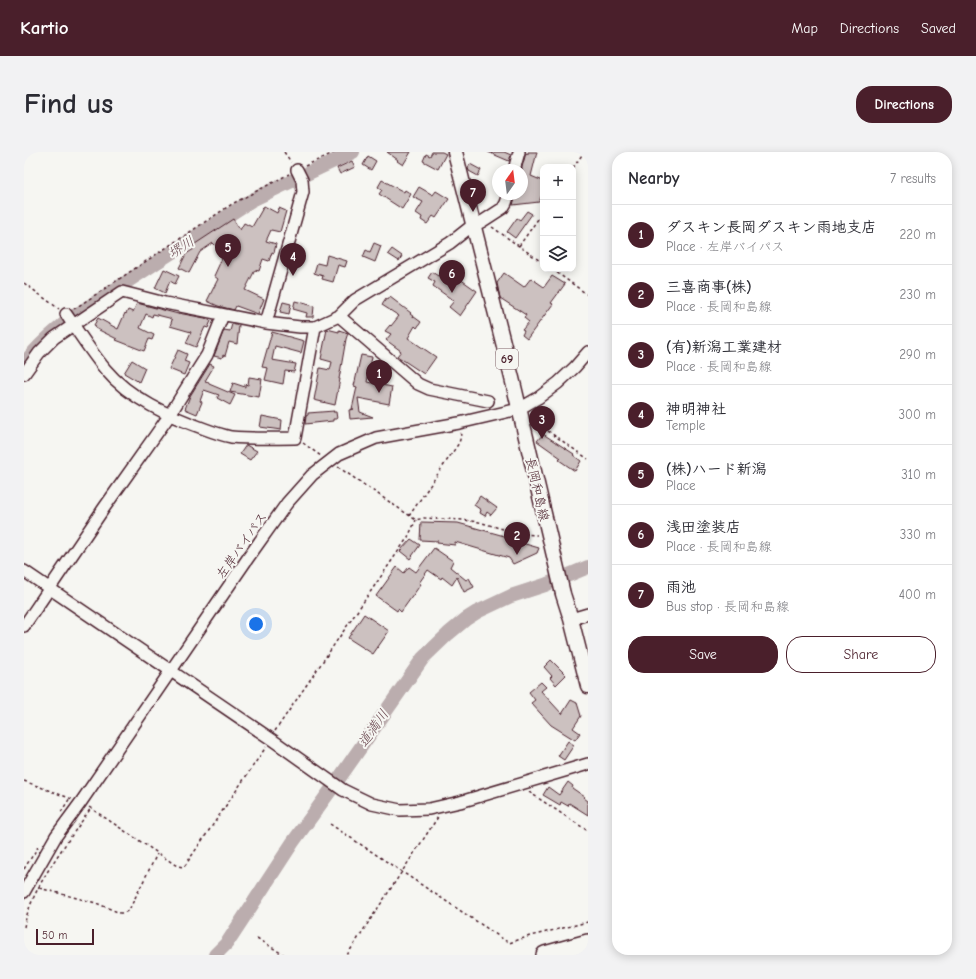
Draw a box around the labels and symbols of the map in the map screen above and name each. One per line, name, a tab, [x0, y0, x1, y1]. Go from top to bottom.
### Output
north arrow	[492, 164, 528, 200]
pin: 7	[460, 179, 486, 212]
water label: 堺川	[165, 233, 198, 262]
pin: 5	[215, 234, 241, 267]
pin: 4	[280, 243, 306, 276]
pin: 6	[439, 260, 465, 293]
road number: 69	[496, 349, 518, 369]
pin: 1	[366, 360, 392, 393]
pin: 3	[529, 406, 555, 439]
street label: 長岡和島線	[523, 456, 552, 523]
street label: 左岸バイパス	[213, 509, 270, 581]
pin: 2	[504, 522, 530, 555]
your location	[246, 614, 266, 634]
water label: 道満川	[354, 706, 392, 750]
scale bar	[36, 927, 94, 946]

